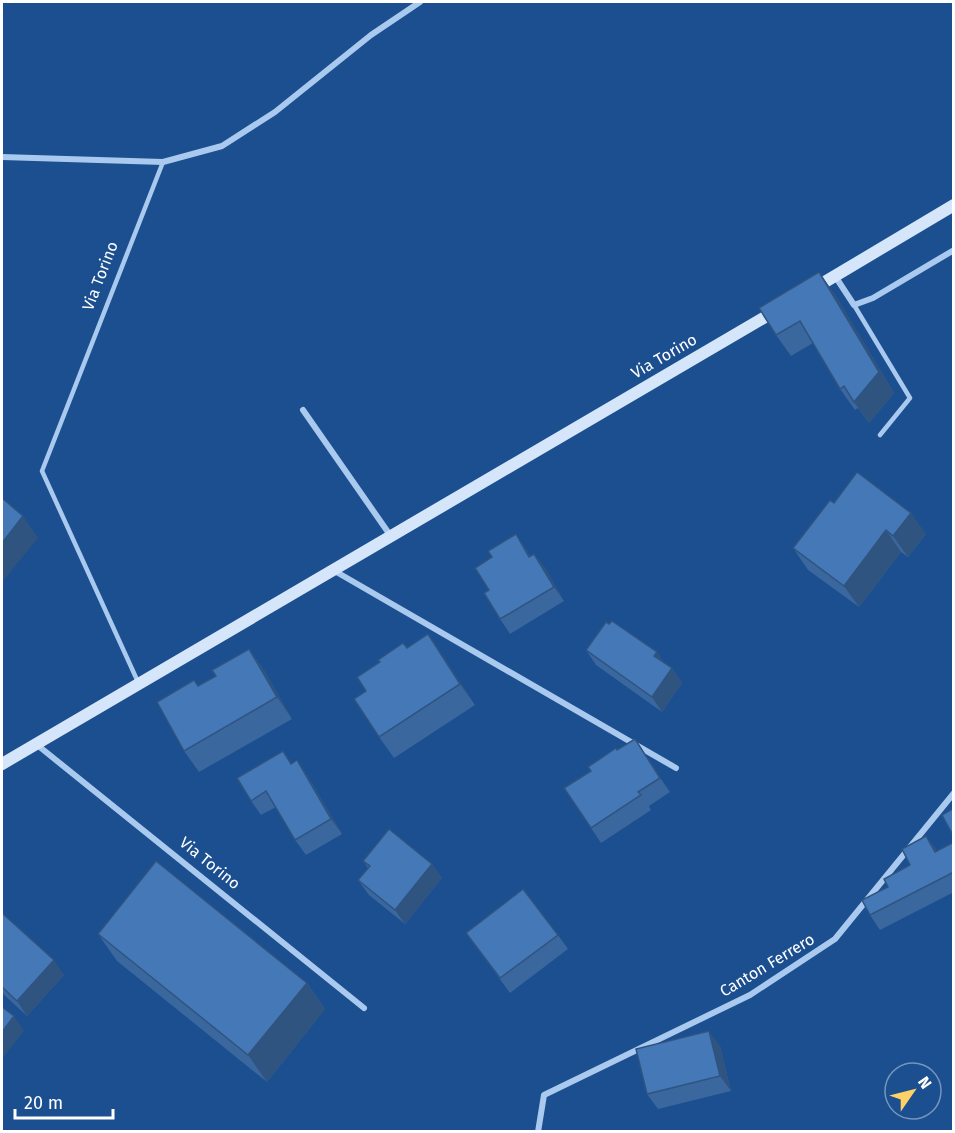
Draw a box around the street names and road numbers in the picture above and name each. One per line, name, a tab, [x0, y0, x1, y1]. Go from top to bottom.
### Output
street label: Via Torino	[78, 239, 122, 313]
street label: Via Torino	[628, 330, 700, 382]
street label: Via Torino	[176, 833, 244, 893]
street label: Canton Ferrero	[716, 929, 818, 1001]

